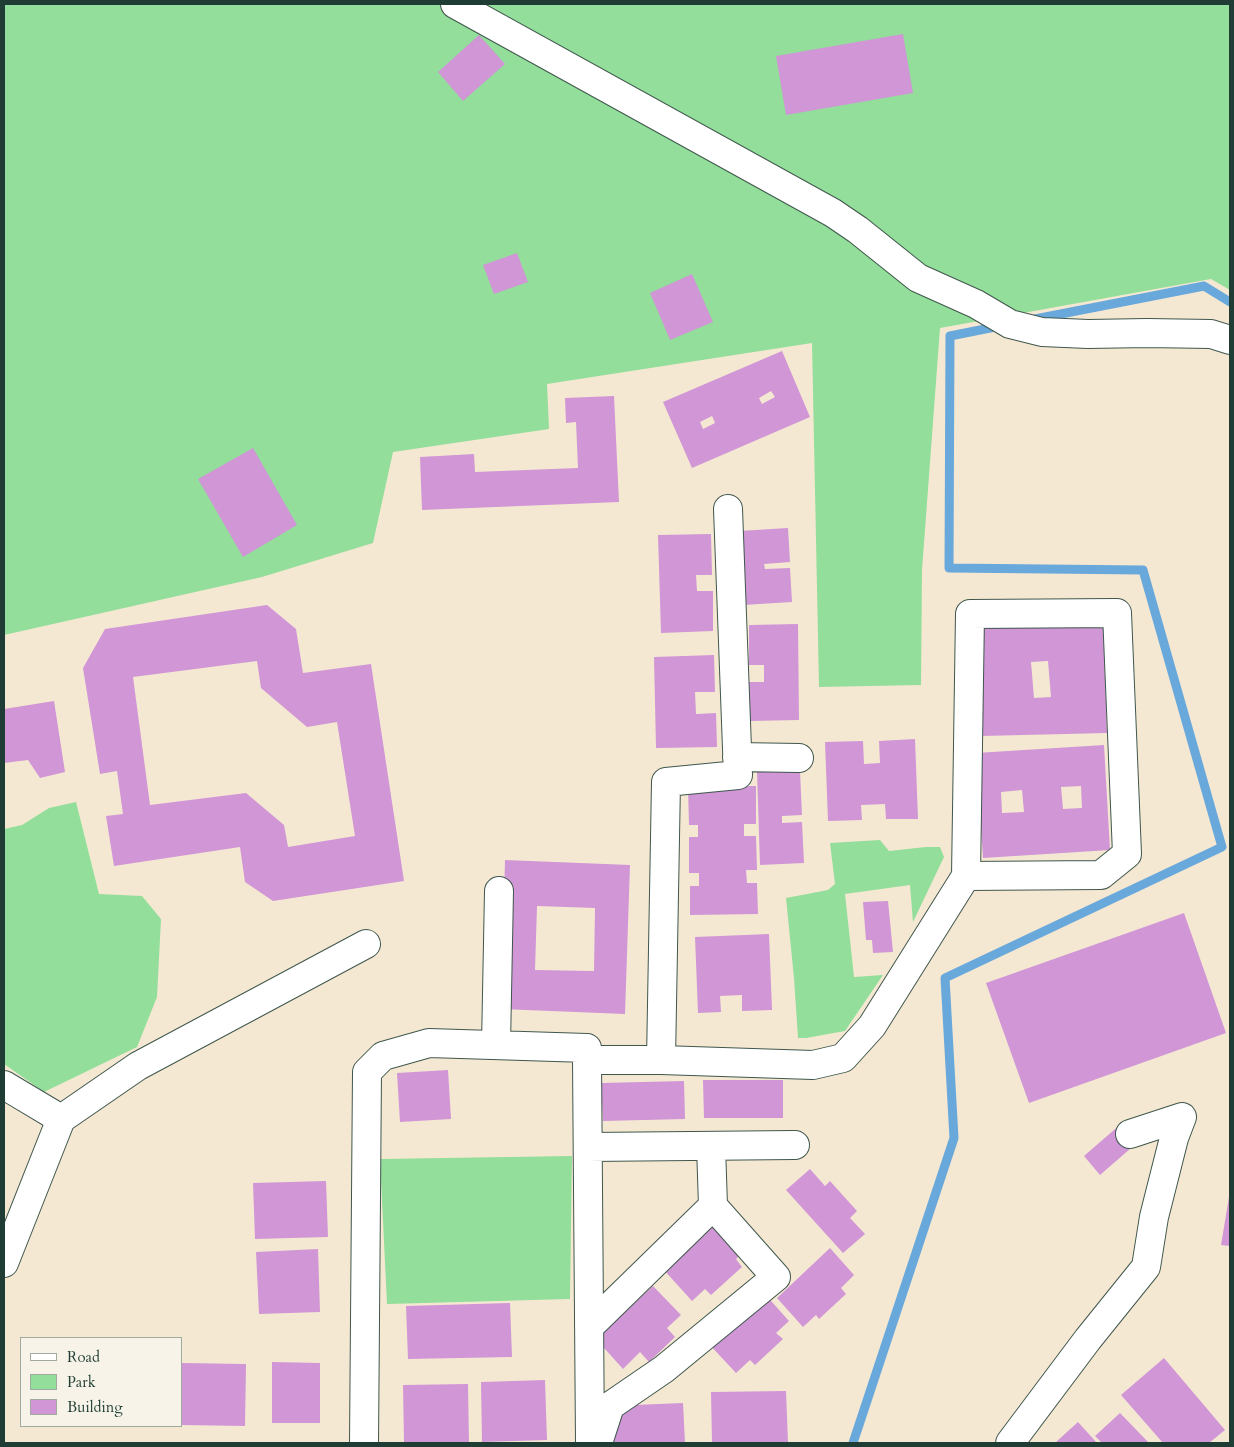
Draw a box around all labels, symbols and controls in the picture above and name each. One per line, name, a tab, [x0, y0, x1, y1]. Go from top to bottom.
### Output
legend	[20, 1337, 182, 1427]
text: Road	[67, 1347, 100, 1367]
text: Park	[67, 1372, 96, 1392]
text: Building	[67, 1397, 123, 1417]

